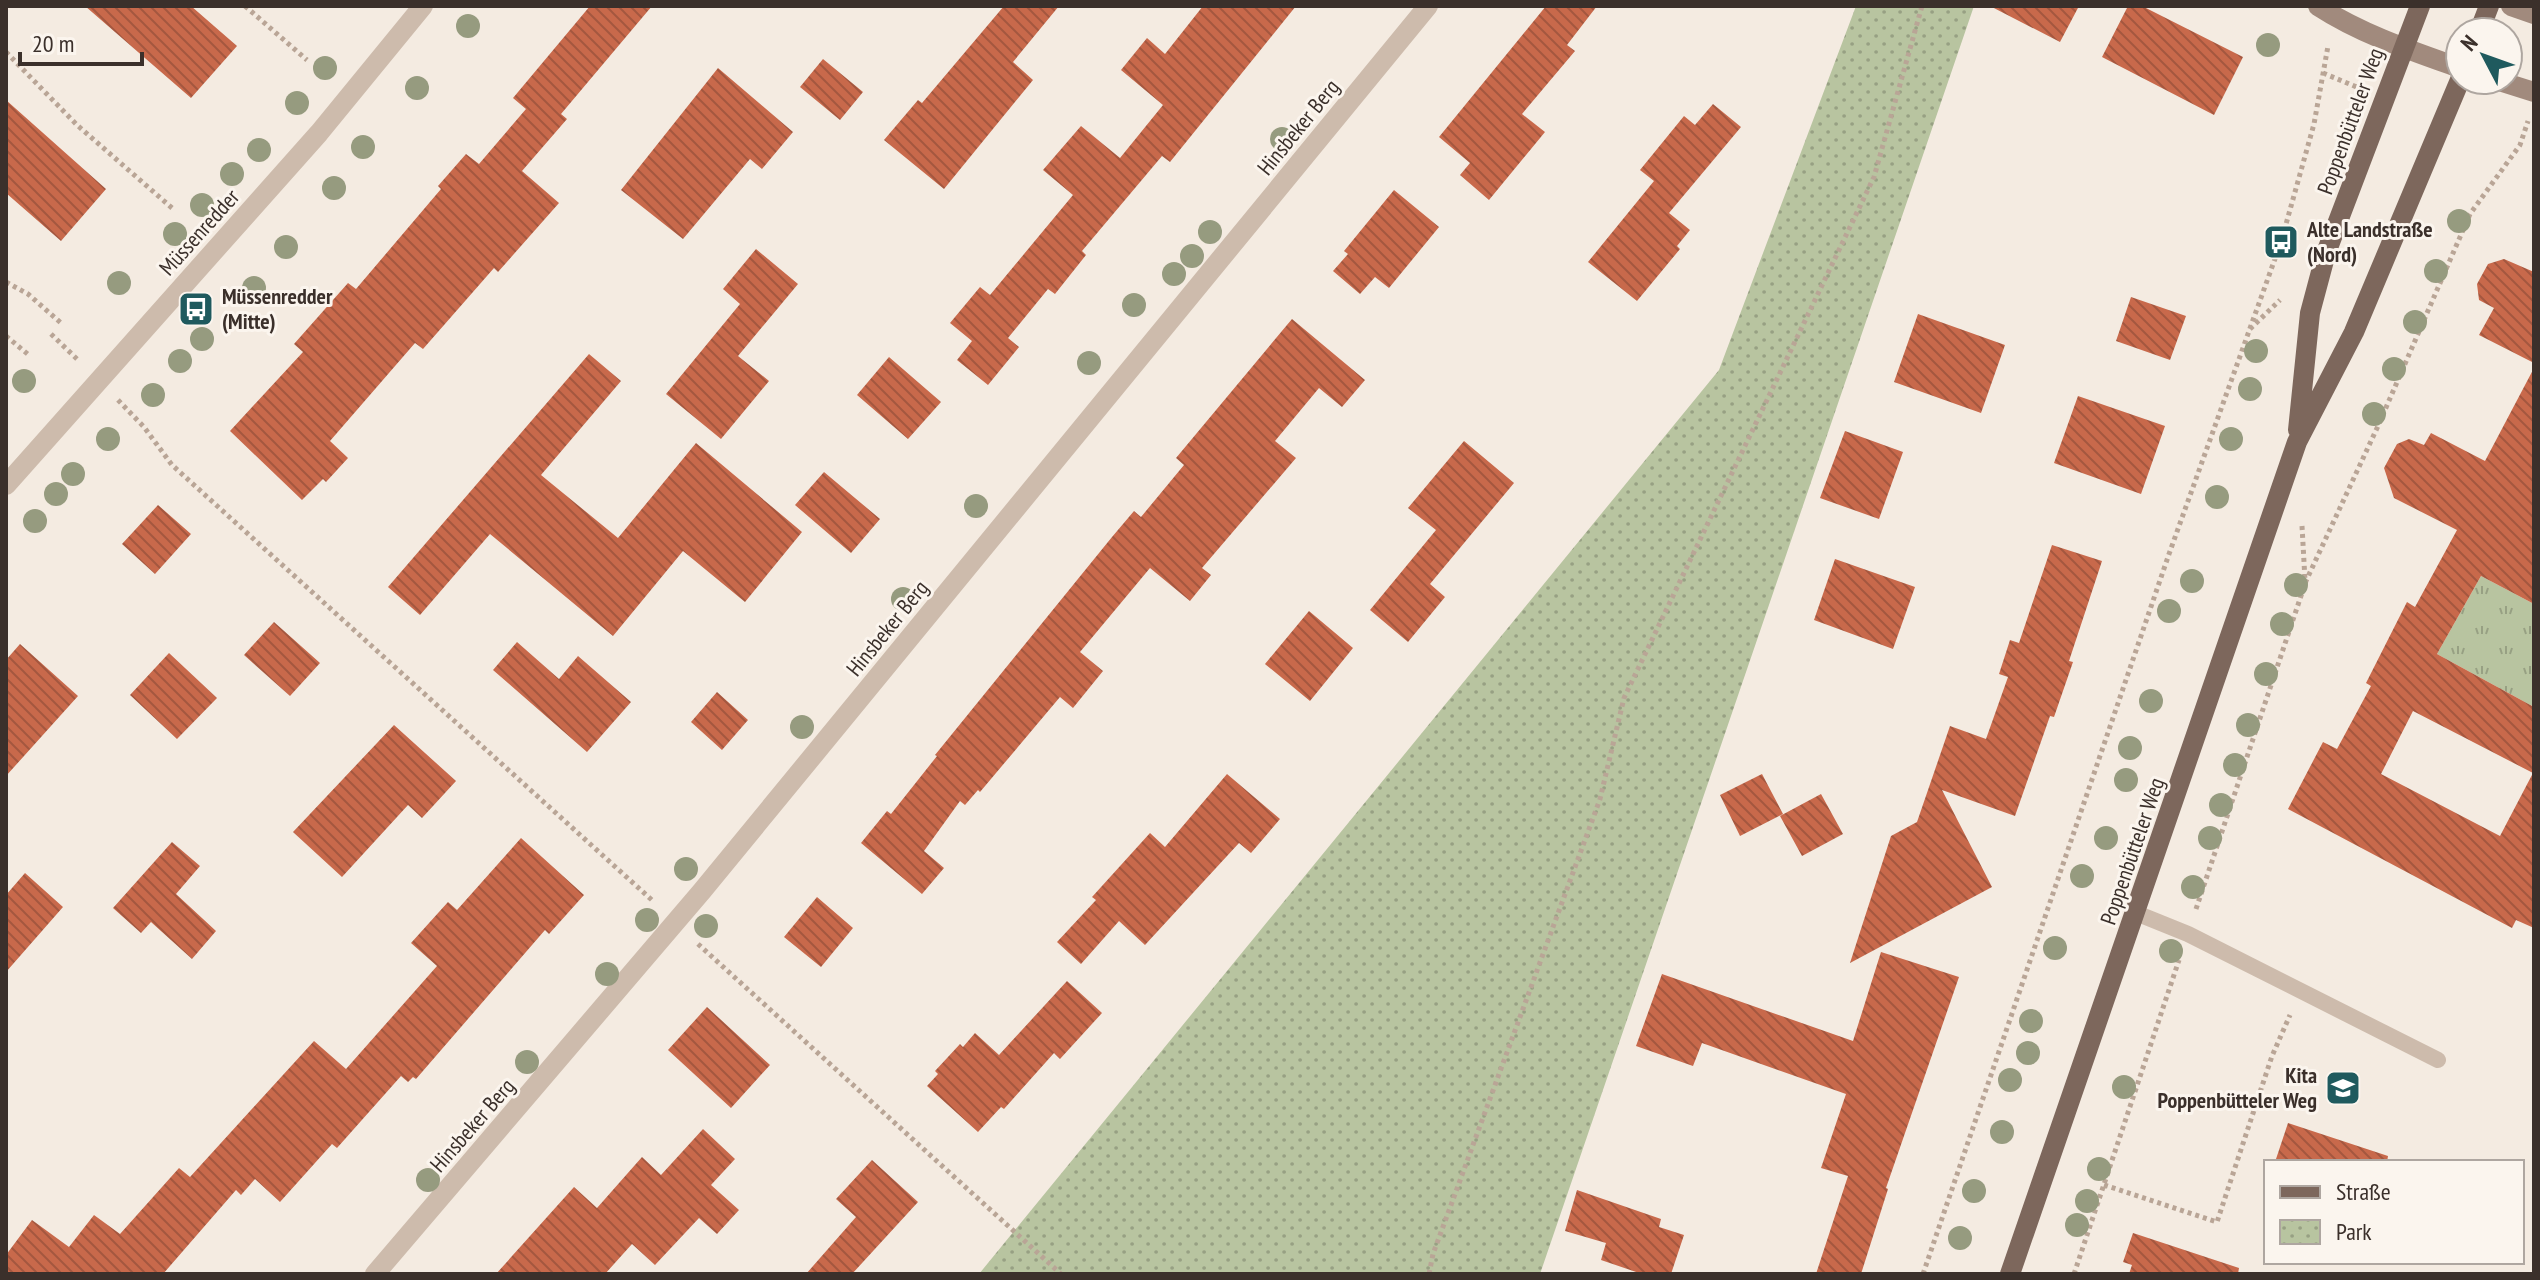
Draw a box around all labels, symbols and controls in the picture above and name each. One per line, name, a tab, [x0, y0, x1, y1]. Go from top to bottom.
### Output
scale bar	[20, 16, 142, 66]
north arrow	[2444, 16, 2524, 96]
text: 20 m	[32, 28, 74, 59]
text: N	[2454, 29, 2483, 57]
street label: Poppenbütteler Weg	[2311, 44, 2389, 198]
street label: Hinsbeker Berg	[1251, 73, 1345, 181]
street label: Müssenredder	[153, 183, 245, 281]
place label: Alte Landstraße (Nord)	[2306, 215, 2433, 268]
bus stop icon: Alte Landstraße (Nord)	[2262, 223, 2300, 261]
place label: Müssenredder (Mitte)	[222, 282, 333, 335]
bus stop icon: Müssenredder (Mitte)	[177, 290, 215, 328]
street label: Hinsbeker Berg	[840, 574, 934, 682]
street label: Poppenbütteler Weg	[2094, 774, 2170, 928]
place label: Kita Poppenbütteler Weg	[2158, 1061, 2317, 1114]
school or university icon: Kita Poppenbütteler Weg	[2324, 1069, 2362, 1107]
street label: Hinsbeker Berg	[424, 1072, 520, 1178]
legend	[2264, 1160, 2524, 1264]
text: Straße	[2336, 1176, 2391, 1207]
text: Park	[2336, 1216, 2372, 1247]

